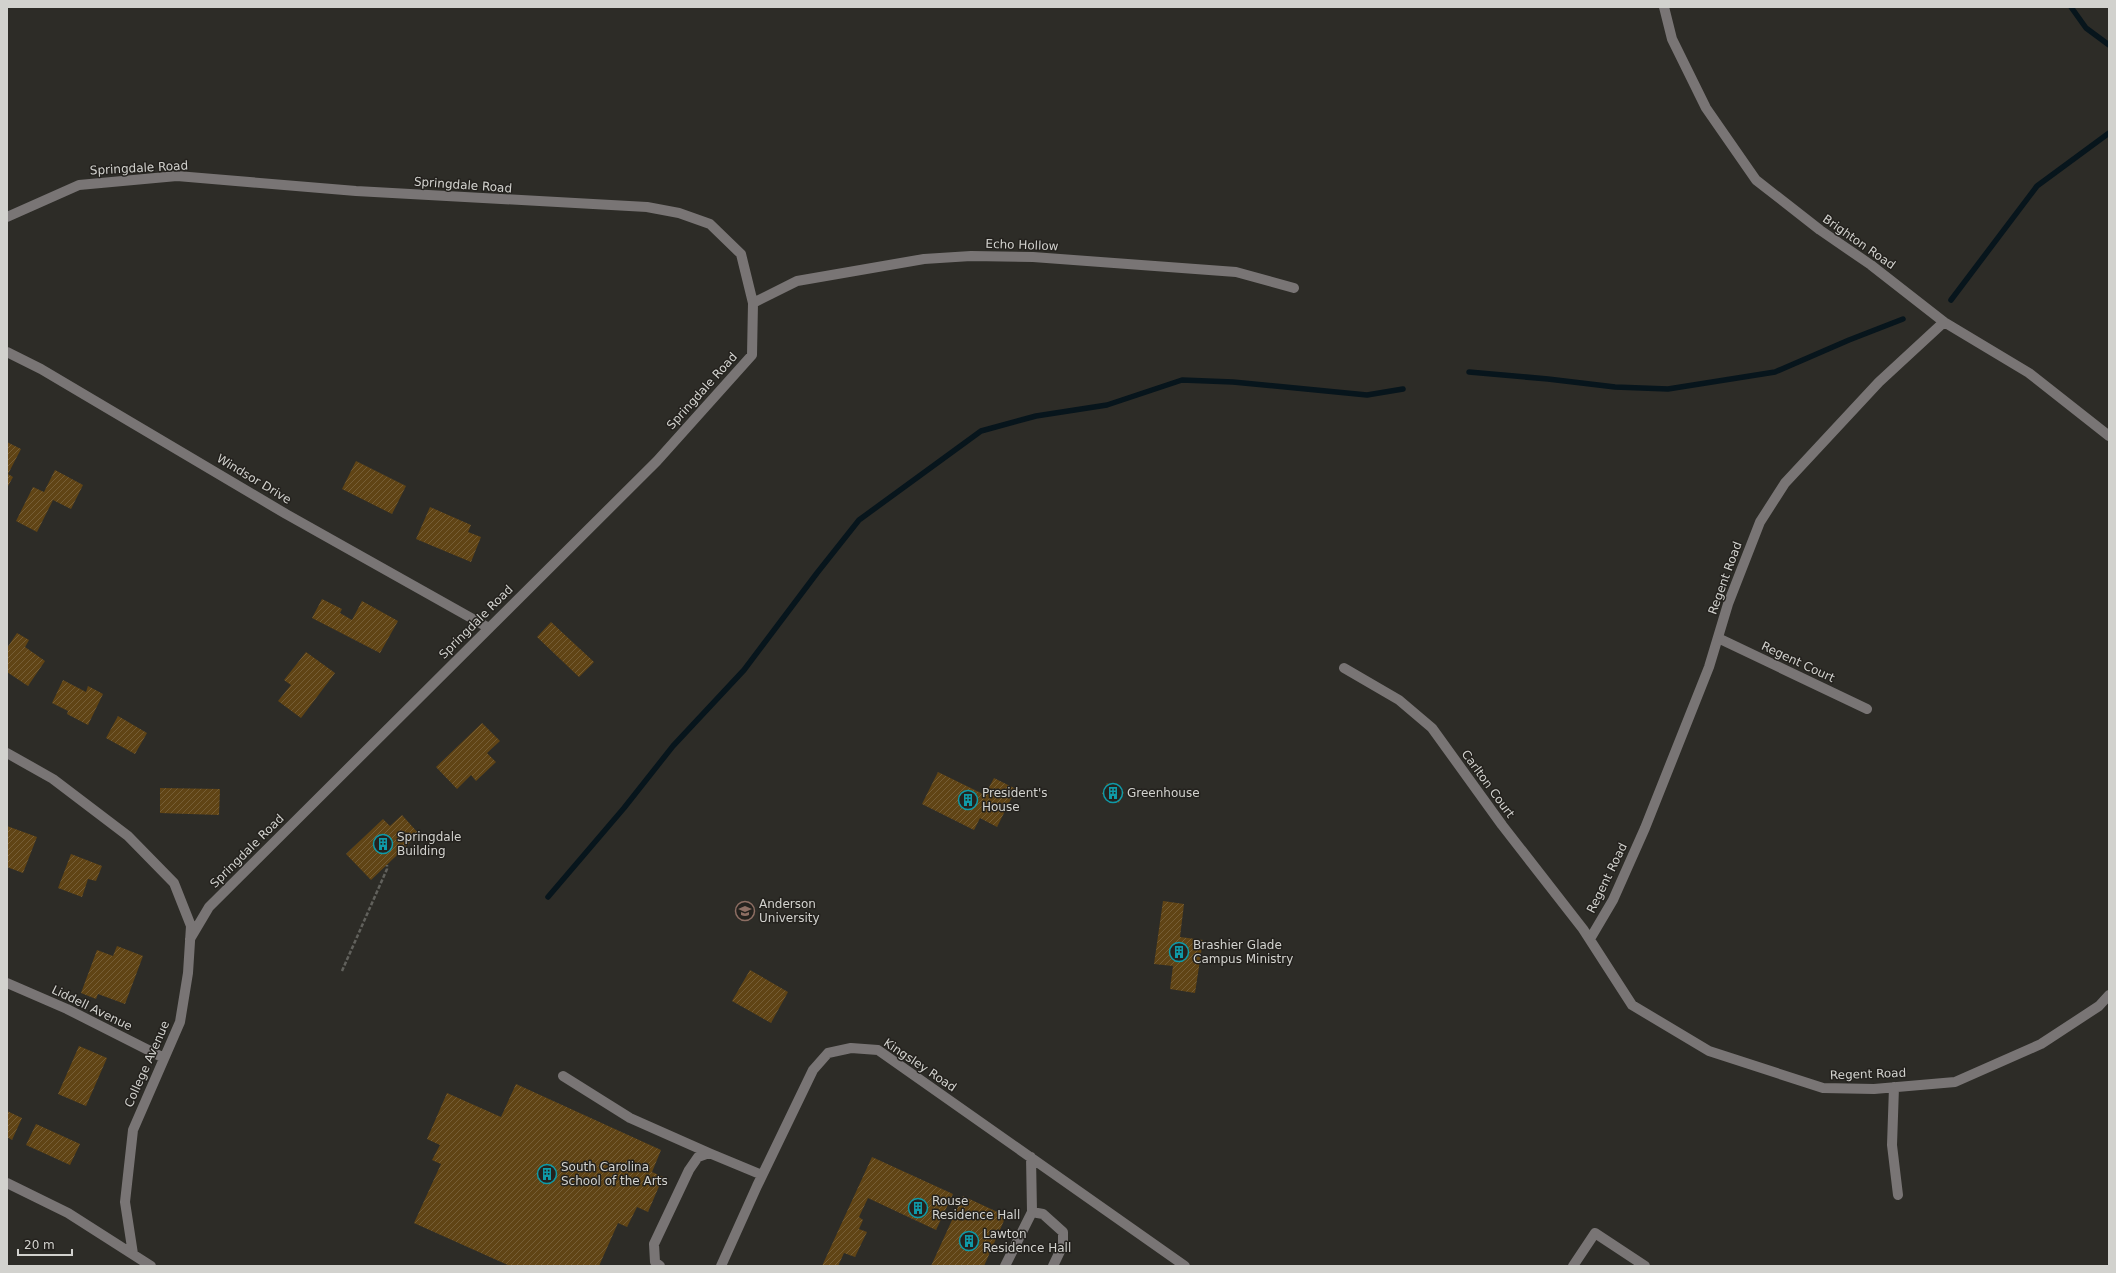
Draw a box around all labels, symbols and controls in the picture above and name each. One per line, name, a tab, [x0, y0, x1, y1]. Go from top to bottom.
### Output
street label: Springdale Road	[90, 158, 188, 178]
street label: Springdale Road	[413, 175, 513, 195]
street label: Brighton Road	[1820, 212, 1898, 272]
street label: Echo Hollow	[985, 237, 1059, 253]
street label: Springdale Road	[664, 350, 740, 432]
street label: Windsor Drive	[214, 451, 294, 507]
street label: Regent Road	[1705, 540, 1745, 616]
street label: Springdale Road	[436, 582, 516, 662]
street label: Regent Court	[1759, 639, 1837, 685]
street label: Carlton Court	[1459, 747, 1517, 821]
building icon: Greenhouse	[1102, 782, 1124, 804]
place label: President's House	[982, 786, 1048, 814]
place label: Greenhouse	[1127, 786, 1200, 800]
building icon: President's House	[957, 789, 979, 811]
street label: Springdale Road	[207, 811, 287, 891]
place label: Springdale Building	[397, 830, 461, 858]
building icon: Springdale Building	[372, 833, 394, 855]
street label: Regent Road	[1584, 841, 1630, 915]
place label: Anderson University	[759, 897, 820, 925]
school or university icon: Anderson University	[734, 900, 756, 922]
place label: Brashier Glade Campus Ministry	[1193, 938, 1293, 966]
building icon: Brashier Glade Campus Ministry	[1168, 941, 1190, 963]
street label: Liddell Avenue	[50, 982, 134, 1034]
street label: College Avenue	[122, 1019, 172, 1109]
street label: Kingsley Road	[881, 1036, 959, 1094]
street label: Regent Road	[1830, 1066, 1906, 1082]
place label: South Carolina School of the Arts	[561, 1160, 668, 1188]
building icon: South Carolina School of the Arts	[536, 1163, 558, 1185]
place label: Rouse Residence Hall	[932, 1194, 1020, 1222]
building icon: Rouse Residence Hall	[907, 1197, 929, 1219]
place label: Lawton Residence Hall	[983, 1227, 1071, 1255]
building icon: Lawton Residence Hall	[958, 1230, 980, 1252]
scale bar	[18, 1231, 72, 1257]
text: 20 m	[24, 1238, 55, 1252]

